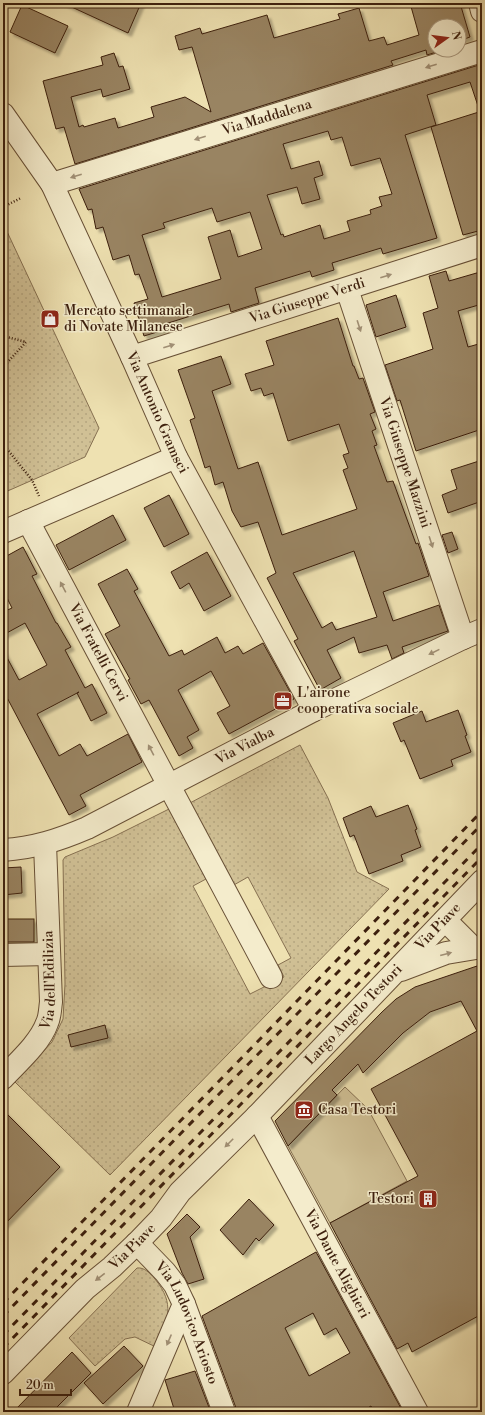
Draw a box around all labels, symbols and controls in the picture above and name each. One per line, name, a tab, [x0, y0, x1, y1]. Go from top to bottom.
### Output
north arrow	[427, 18, 467, 58]
text: N	[448, 30, 464, 42]
one-way arrow	[425, 63, 437, 69]
street label: Via Maddalena	[219, 95, 315, 140]
one-way arrow	[194, 135, 206, 141]
one-way arrow	[70, 173, 82, 179]
one-way arrow	[381, 273, 393, 279]
street label: Via Giuseppe Verdi	[246, 274, 368, 328]
place label: Mercato settimanale di Novate Milanese	[64, 302, 193, 336]
shop icon: Mercato settimanale di Novate Milanese	[39, 308, 61, 330]
one-way arrow	[356, 320, 362, 332]
one-way arrow	[163, 342, 175, 348]
street label: Via Antonio Gramsci	[121, 348, 192, 477]
street label: Via Giuseppe Mazzini	[374, 394, 435, 531]
one-way arrow	[428, 536, 434, 548]
one-way arrow	[60, 581, 66, 592]
street label: Via Fratelli Cervi	[64, 599, 132, 705]
one-way arrow	[428, 649, 439, 655]
place label: L'airone cooperativa sociale	[297, 684, 419, 718]
office icon: L'airone cooperativa sociale	[272, 690, 294, 712]
street label: Via Vialba	[211, 723, 278, 769]
one-way arrow	[148, 745, 154, 756]
street label: Via Piave	[411, 899, 465, 955]
street label: Via dell'Edilizia	[36, 929, 60, 1034]
one-way arrow	[440, 951, 452, 957]
street label: Largo Angelo Testori	[301, 960, 407, 1069]
museum icon: Casa Testori	[293, 1099, 315, 1121]
place label: Casa Testori	[318, 1101, 397, 1119]
one-way arrow	[224, 1139, 234, 1148]
building icon: Testori	[417, 1188, 439, 1210]
place label: Testori	[369, 1190, 414, 1208]
street label: Via Dante Alighieri	[300, 1205, 374, 1322]
street label: Via Piave	[105, 1220, 160, 1275]
street label: Via Ludovico Ariosto	[150, 1257, 222, 1387]
one-way arrow	[95, 1273, 106, 1281]
one-way arrow	[166, 1334, 172, 1345]
scale bar	[20, 1371, 71, 1397]
text: 20 m	[26, 1378, 54, 1393]

